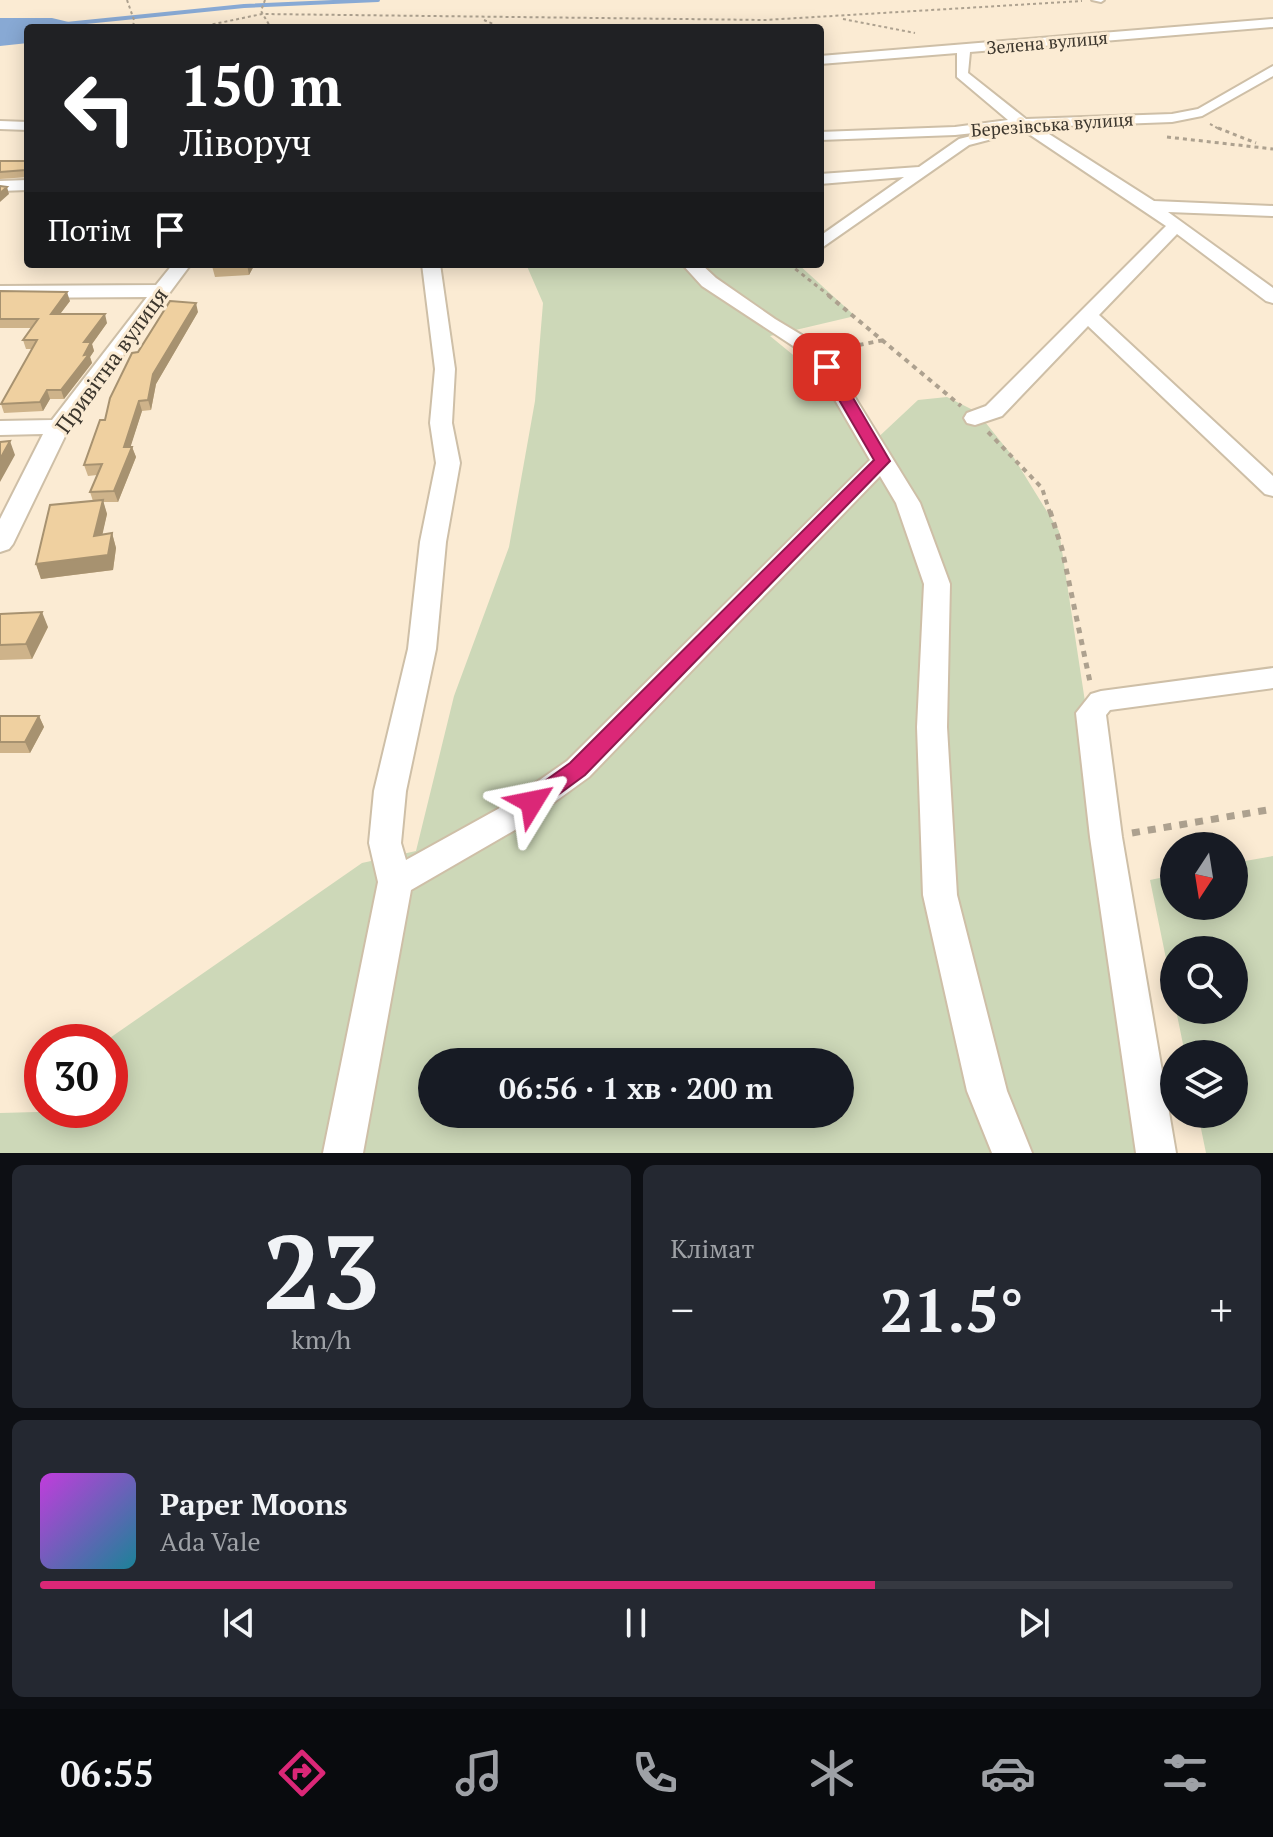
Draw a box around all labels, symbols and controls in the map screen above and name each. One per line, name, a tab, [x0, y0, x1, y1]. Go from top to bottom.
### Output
street label: Зелена вулиця	[985, 25, 1109, 59]
text: 150 m	[180, 48, 342, 122]
icon: left	[48, 56, 152, 160]
street label: Березівська вулиця	[970, 106, 1134, 142]
text: Ліворуч	[180, 119, 312, 166]
icon: arrive	[148, 208, 192, 252]
text: Потім	[48, 210, 132, 250]
street label: Привітна вулиця	[48, 281, 174, 439]
pin	[793, 333, 861, 401]
icon: arrive	[805, 345, 849, 389]
position arrow	[490, 760, 574, 844]
north arrow	[1160, 832, 1248, 920]
map controls	[1160, 832, 1248, 1128]
button: search	[1160, 936, 1248, 1024]
speed limit sign: 30	[24, 1024, 128, 1128]
button: layers	[1160, 1040, 1248, 1128]
text: 06:56 · 1 хв · 200 m	[499, 1068, 773, 1108]
text: 23	[262, 1201, 380, 1339]
text: Клімат	[671, 1231, 754, 1265]
text: 21.5°	[880, 1270, 1024, 1349]
text: −	[671, 1280, 694, 1339]
text: +	[1210, 1280, 1233, 1339]
text: km/h	[291, 1322, 351, 1356]
text: Paper Moons	[160, 1484, 348, 1524]
text: Ada Vale	[160, 1524, 261, 1558]
icon: previous	[217, 1601, 261, 1645]
icon: pause	[614, 1601, 658, 1645]
icon: next	[1012, 1601, 1056, 1645]
icon: directions	[274, 1745, 330, 1801]
icon: music	[451, 1745, 507, 1801]
icon: phone	[627, 1745, 683, 1801]
icon: climate	[804, 1745, 860, 1801]
icon: car	[980, 1745, 1036, 1801]
icon: filters	[1157, 1745, 1213, 1801]
text: 06:55	[60, 1750, 154, 1797]

